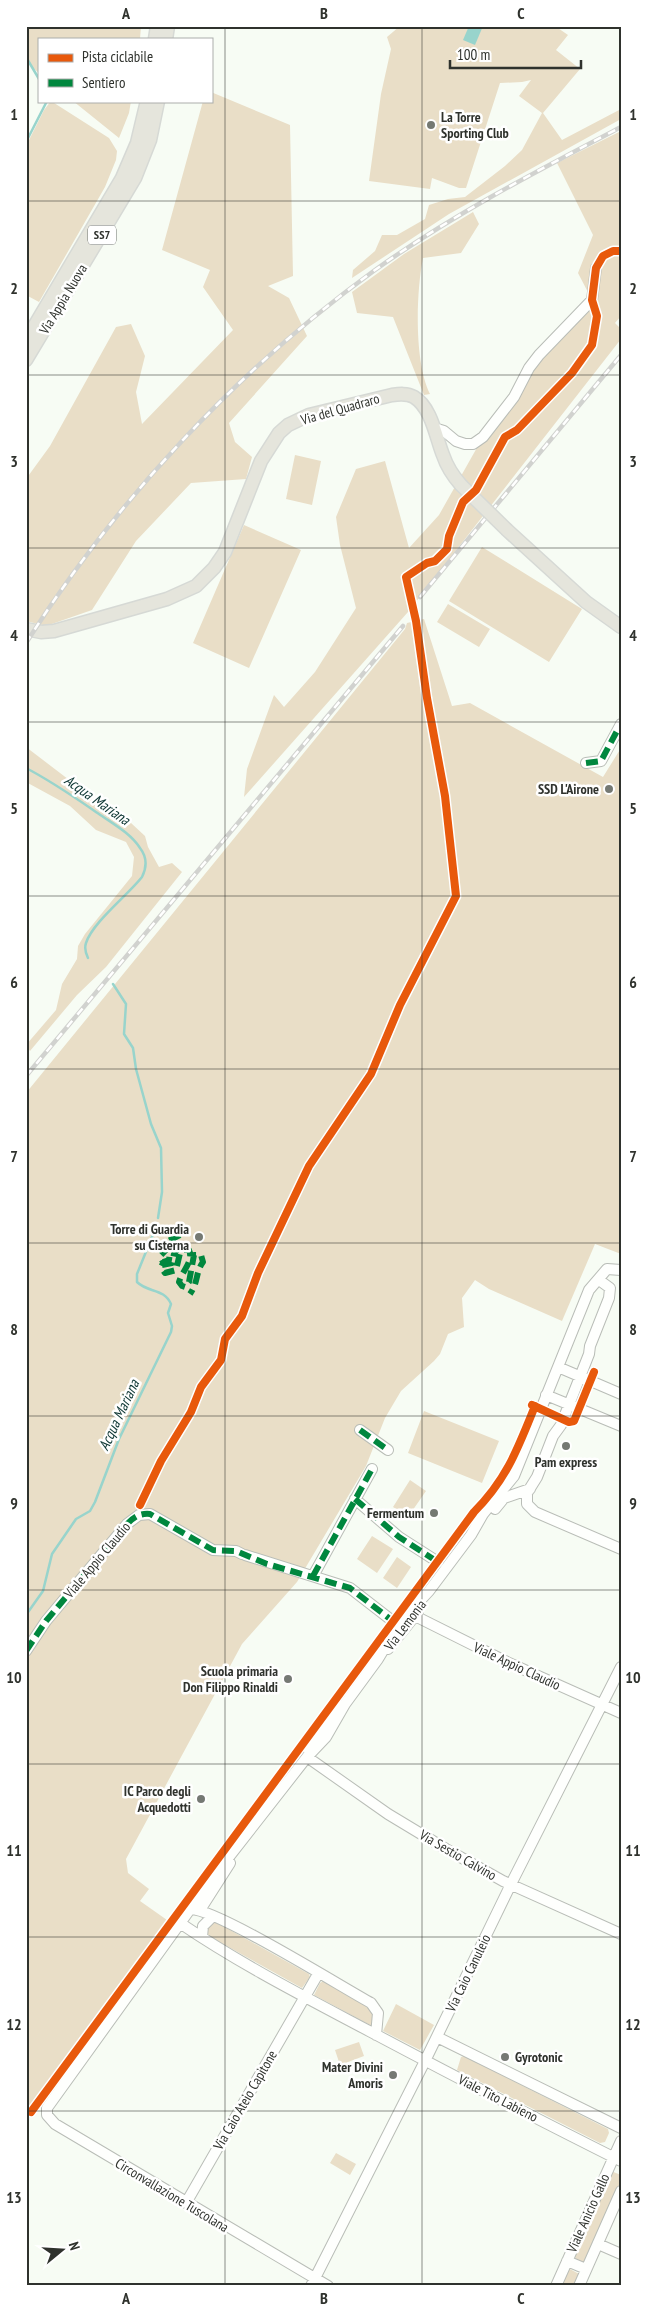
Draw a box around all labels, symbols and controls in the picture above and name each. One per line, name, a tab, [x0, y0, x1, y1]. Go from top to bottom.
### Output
text: A	[121, 3, 131, 23]
text: B	[320, 3, 328, 23]
text: C	[517, 3, 525, 23]
legend	[38, 38, 212, 102]
scale bar	[450, 38, 581, 70]
text: 100 m	[457, 45, 490, 64]
text: Pista ciclabile	[82, 47, 153, 66]
text: Sentiero	[82, 73, 125, 92]
text: 1	[10, 104, 18, 124]
text: 1	[629, 104, 637, 124]
place label: La Torre Sporting Club	[441, 108, 509, 142]
marker: La Torre Sporting Club	[425, 119, 437, 131]
road number: SS7	[88, 226, 116, 244]
street label: Via Appia Nuova	[35, 261, 91, 338]
text: 2	[10, 278, 18, 298]
text: 2	[629, 278, 637, 298]
street label: Via del Quadraro	[298, 389, 381, 429]
text: 3	[10, 451, 18, 471]
text: 3	[629, 451, 637, 471]
text: 4	[10, 625, 18, 645]
text: 4	[629, 625, 637, 645]
water label: Acqua Mariana	[61, 770, 135, 830]
place label: SSD L'Airone	[538, 780, 599, 798]
marker: SSD L'Airone	[603, 783, 615, 795]
text: 5	[10, 798, 18, 818]
text: 5	[629, 798, 637, 818]
text: 6	[10, 972, 18, 992]
text: 6	[629, 972, 637, 992]
text: 7	[10, 1146, 18, 1166]
text: 7	[629, 1146, 637, 1166]
place label: Torre di Guardia su Cisterna	[110, 1220, 189, 1254]
marker: Torre di Guardia su Cisterna	[193, 1231, 205, 1243]
text: 8	[10, 1319, 18, 1339]
text: 8	[629, 1319, 637, 1339]
water label: Acqua Mariana	[94, 1376, 144, 1453]
marker: Pam express	[560, 1440, 572, 1452]
place label: Pam express	[535, 1453, 597, 1471]
text: 9	[10, 1493, 18, 1513]
text: 9	[629, 1493, 637, 1513]
place label: Fermentum	[367, 1504, 424, 1522]
marker: Fermentum	[428, 1507, 440, 1519]
street label: Viale Appio Claudio	[59, 1518, 134, 1603]
street label: Via Lemonia	[379, 1596, 430, 1655]
street label: Viale Appio Claudio	[470, 1638, 563, 1694]
place label: Scuola primaria Don Filippo Rinaldi	[183, 1662, 278, 1696]
text: 10	[6, 1667, 22, 1687]
text: 10	[625, 1667, 641, 1687]
marker: Scuola primaria Don Filippo Rinaldi	[282, 1673, 294, 1685]
place label: IC Parco degli Acquedotti	[124, 1782, 191, 1816]
marker: IC Parco degli Acquedotti	[195, 1793, 207, 1805]
street label: Via Sestio Calvino	[415, 1825, 500, 1884]
text: 11	[6, 1840, 22, 1860]
text: 11	[625, 1840, 641, 1860]
street label: Via Caio Canuleio	[441, 1931, 495, 2016]
text: 12	[6, 2014, 22, 2034]
text: 12	[625, 2014, 641, 2034]
street label: Via Caio Ateio Capitone	[209, 2047, 281, 2154]
place label: Gyrotonic	[515, 2048, 563, 2066]
marker: Gyrotonic	[499, 2051, 511, 2063]
place label: Mater Divini Amoris	[322, 2058, 383, 2092]
marker: Mater Divini Amoris	[387, 2069, 399, 2081]
street label: Viale Tito Labieno	[454, 2070, 541, 2126]
street label: Circonvallazione Tuscolana	[112, 2154, 232, 2236]
street label: Viale Anicio Gallo	[562, 2171, 613, 2256]
text: 13	[6, 2187, 22, 2207]
text: 13	[625, 2187, 641, 2207]
north arrow	[38, 2224, 88, 2274]
text: N	[65, 2240, 84, 2252]
text: A	[121, 2288, 131, 2308]
text: B	[320, 2288, 328, 2308]
text: C	[517, 2288, 525, 2308]

